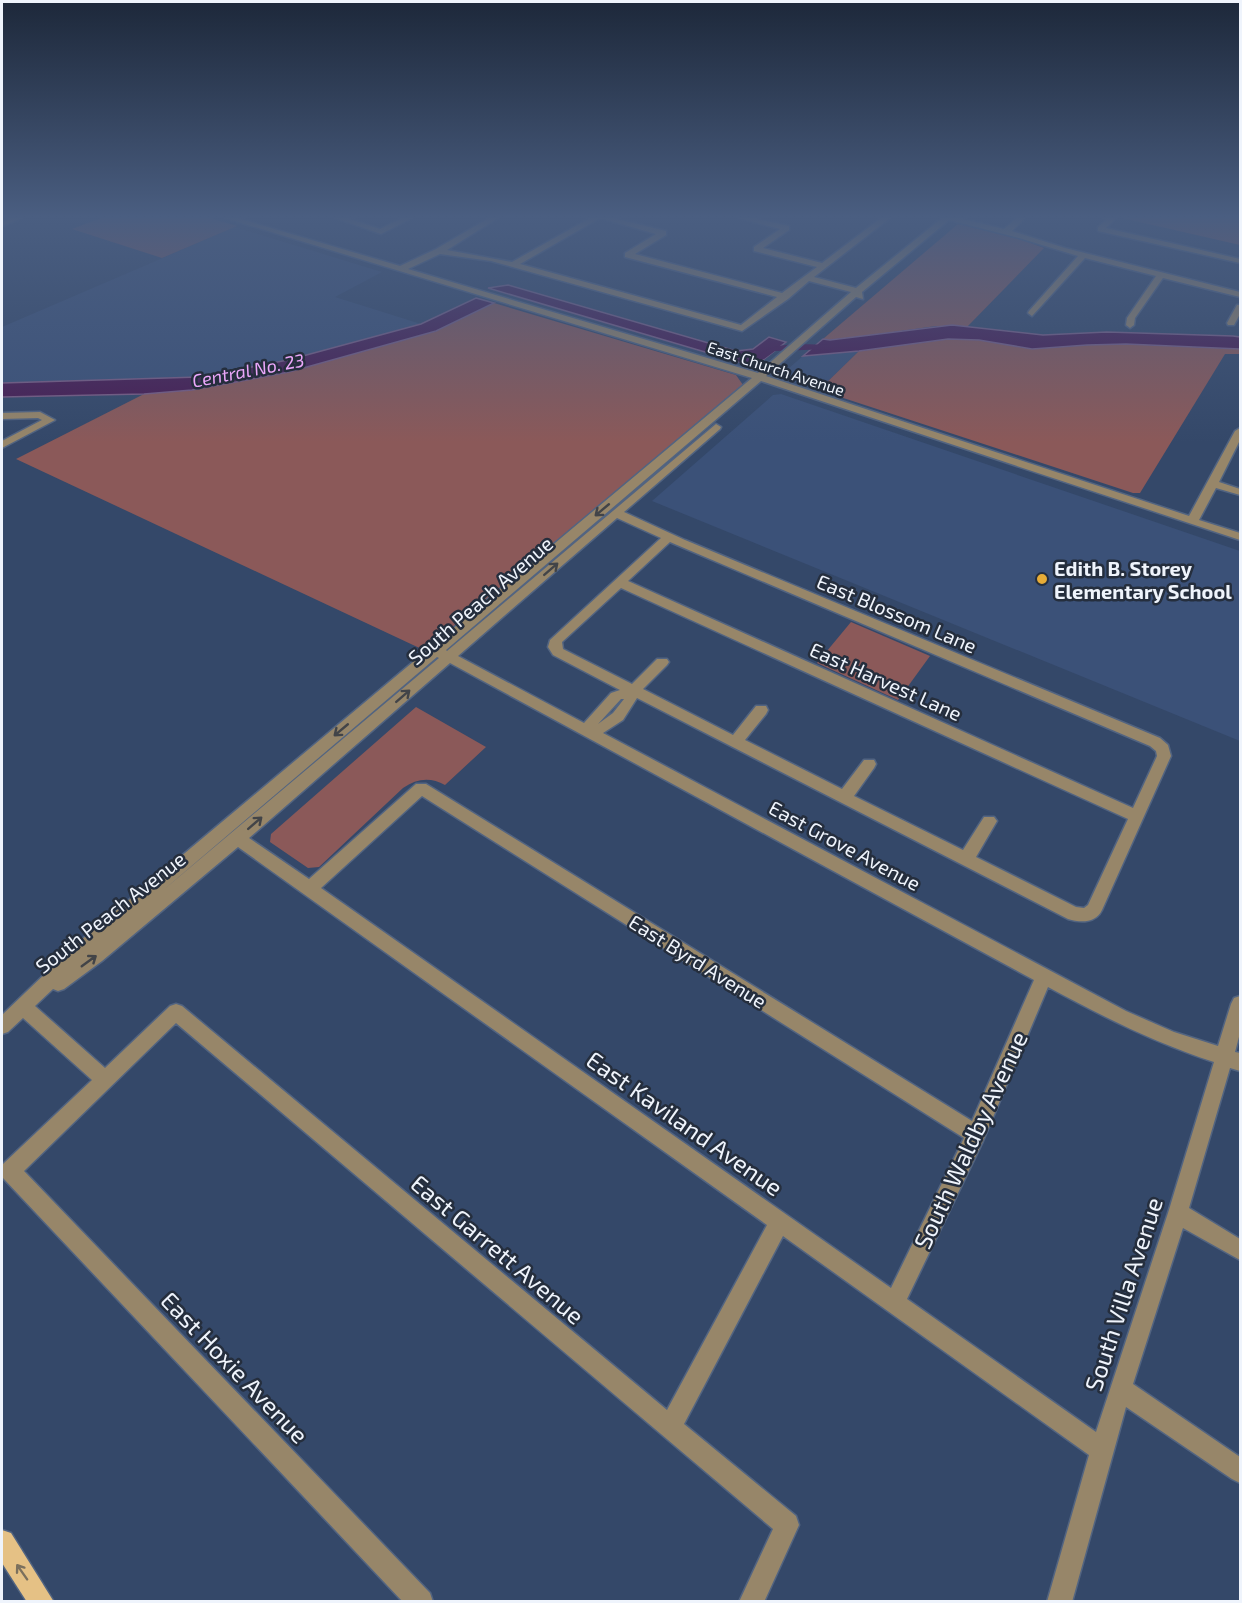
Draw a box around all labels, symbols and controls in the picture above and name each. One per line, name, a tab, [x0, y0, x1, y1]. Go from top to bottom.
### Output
street label: East Church Avenue	[705, 337, 847, 399]
water label: Central No. 23	[190, 348, 306, 392]
one-way arrow	[595, 503, 610, 517]
street label: South Peach Avenue	[403, 531, 557, 669]
place label: Edith B. Storey Elementary School	[1054, 556, 1232, 604]
one-way arrow	[543, 562, 558, 576]
street label: East Blossom Lane	[813, 568, 981, 658]
marker: Edith B. Storey Elementary School	[1035, 572, 1049, 586]
street label: East Harvest Lane	[806, 637, 966, 725]
one-way arrow	[395, 689, 410, 703]
one-way arrow	[334, 723, 349, 737]
street label: East Grove Avenue	[765, 795, 925, 895]
one-way arrow	[247, 817, 263, 830]
street label: South Peach Avenue	[30, 846, 190, 978]
street label: East Byrd Avenue	[625, 909, 771, 1013]
one-way arrow	[80, 955, 96, 967]
street label: South Waldby Avenue	[907, 1027, 1033, 1253]
street label: East Kaviland Avenue	[581, 1044, 789, 1202]
street label: East Garrett Avenue	[406, 1168, 590, 1330]
street label: South Villa Avenue	[1078, 1194, 1168, 1394]
street label: East Hoxie Avenue	[155, 1285, 315, 1449]
one-way arrow	[16, 1564, 28, 1580]

